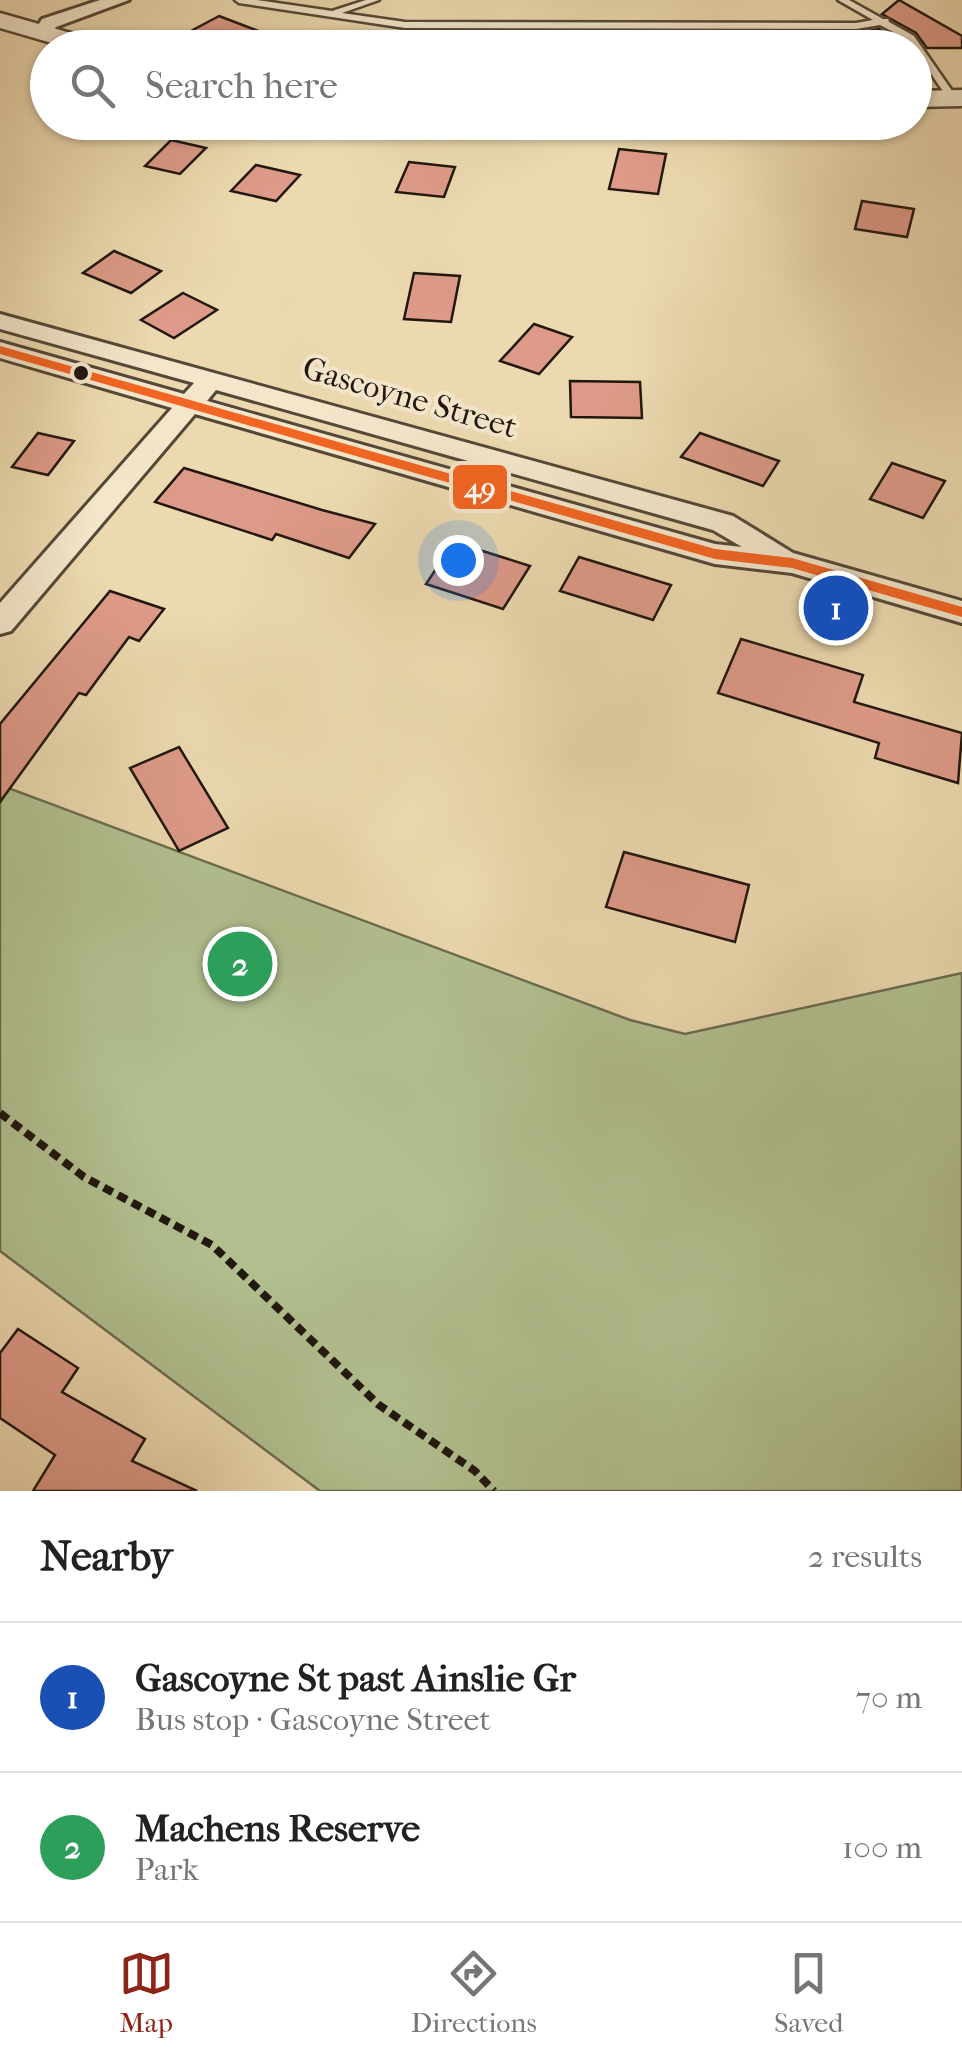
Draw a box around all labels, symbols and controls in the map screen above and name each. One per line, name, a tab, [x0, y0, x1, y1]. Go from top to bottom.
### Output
search box	[30, 30, 932, 140]
icon: search	[65, 58, 120, 113]
text: Search here	[145, 63, 338, 108]
street label: Gascoyne Street	[298, 349, 522, 446]
unlabelled marker	[71, 363, 91, 383]
line badge: 49	[451, 463, 509, 511]
text: 49	[463, 471, 496, 505]
your location	[433, 535, 484, 586]
pin: 1	[804, 570, 868, 646]
pin: 2	[208, 926, 272, 1002]
text: Nearby	[40, 1532, 172, 1581]
text: 2 results	[808, 1538, 922, 1575]
text: Gascoyne St past Ainslie Gr	[135, 1656, 576, 1701]
text: 1	[67, 1679, 78, 1716]
text: 70 m	[856, 1679, 922, 1716]
text: Bus stop · Gascoyne Street	[135, 1701, 491, 1738]
text: Machens Reserve	[135, 1806, 420, 1851]
text: 2	[64, 1829, 81, 1866]
text: 100 m	[842, 1829, 922, 1866]
text: Park	[135, 1851, 199, 1888]
tab: Map	[119, 1946, 174, 2039]
tab: Directions	[411, 1946, 537, 2039]
tab: Saved	[774, 1946, 843, 2039]

